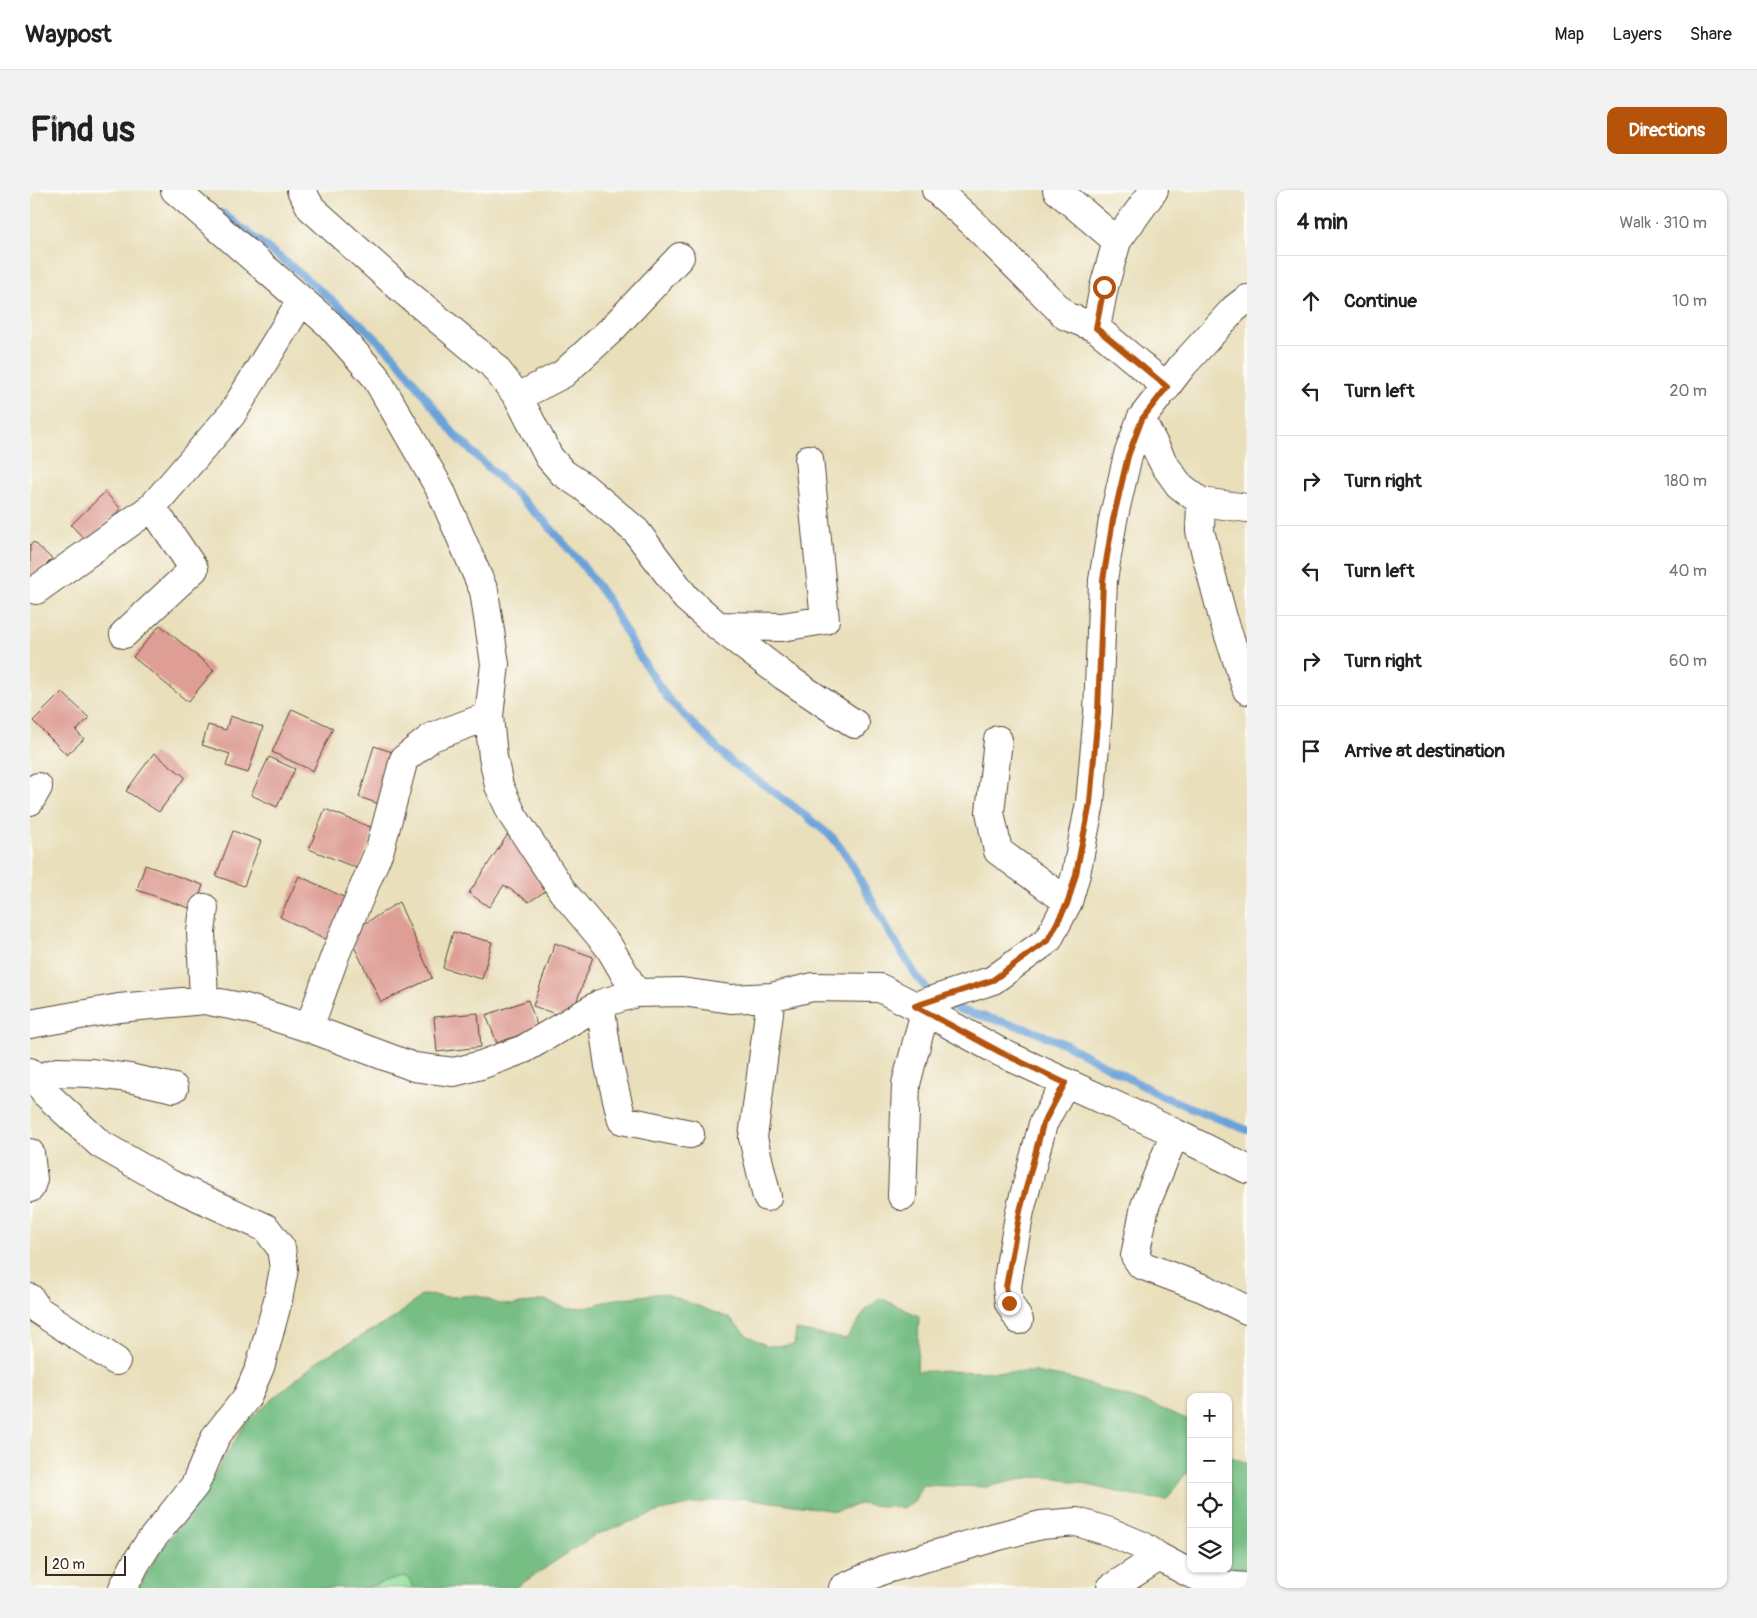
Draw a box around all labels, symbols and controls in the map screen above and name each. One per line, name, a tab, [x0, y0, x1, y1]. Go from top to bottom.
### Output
text: Waypost	[25, 20, 112, 49]
text: Map	[1555, 23, 1584, 46]
text: Layers	[1612, 23, 1662, 46]
text: Share	[1690, 23, 1732, 46]
button: Directions	[1607, 107, 1727, 154]
text: Find us	[30, 108, 135, 152]
text: 4 min	[1297, 209, 1348, 236]
text: Walk · 310 m	[1620, 213, 1707, 233]
route start	[1093, 276, 1116, 299]
icon: ahead	[1297, 287, 1325, 315]
text: Continue	[1344, 289, 1417, 313]
text: 10 m	[1672, 291, 1707, 311]
icon: left	[1297, 377, 1325, 405]
text: Turn left	[1344, 379, 1414, 403]
text: 20 m	[1669, 381, 1707, 401]
icon: right	[1297, 467, 1325, 495]
text: Turn right	[1344, 469, 1422, 493]
text: 180 m	[1664, 471, 1707, 491]
icon: left	[1297, 557, 1325, 585]
text: Turn left	[1344, 559, 1414, 583]
text: 40 m	[1669, 561, 1707, 581]
icon: right	[1297, 647, 1325, 675]
text: Turn right	[1344, 649, 1422, 673]
text: 60 m	[1669, 651, 1707, 671]
icon: arrive	[1297, 737, 1325, 765]
text: Arrive at destination	[1344, 739, 1505, 763]
route end	[998, 1292, 1021, 1315]
map controls	[1187, 1393, 1232, 1573]
button: +	[1187, 1393, 1232, 1438]
button: −	[1187, 1438, 1232, 1483]
button: locate	[1187, 1483, 1232, 1528]
button: layers	[1187, 1528, 1232, 1573]
scale bar	[45, 1553, 126, 1576]
text: 20 m	[52, 1556, 85, 1573]

